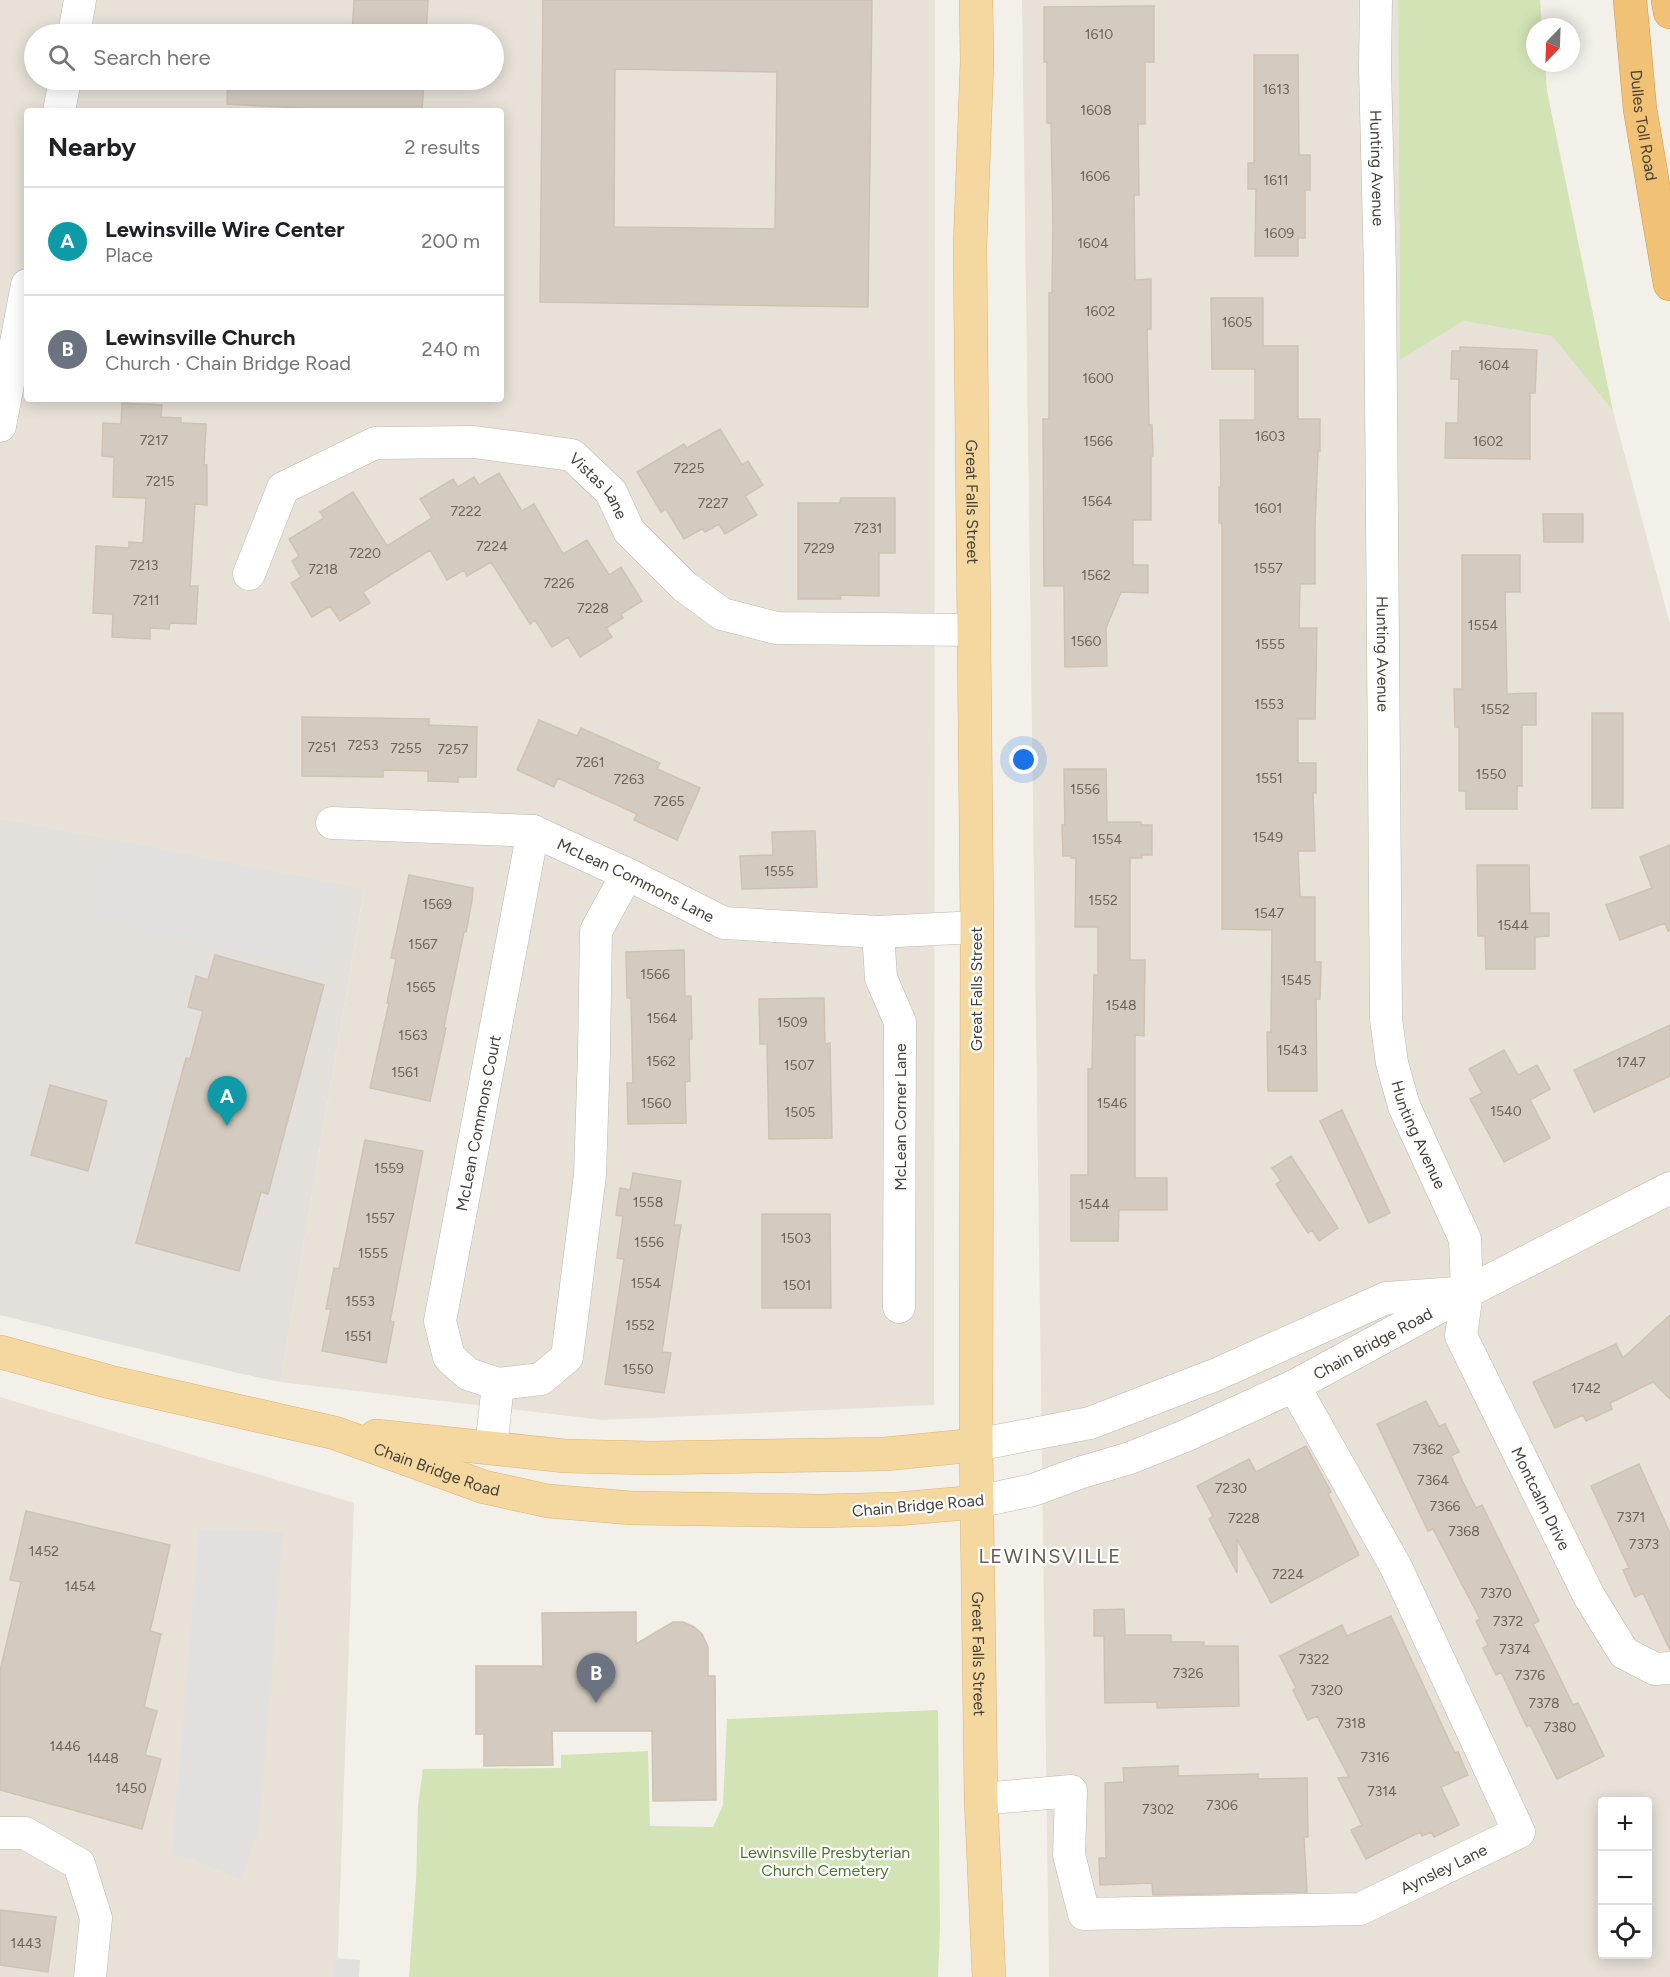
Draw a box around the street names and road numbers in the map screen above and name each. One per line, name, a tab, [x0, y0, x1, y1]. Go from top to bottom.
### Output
street label: Dulles Toll Road	[1626, 69, 1661, 182]
street label: Hunting Avenue	[1366, 110, 1388, 227]
street label: Great Falls Street	[962, 439, 982, 564]
street label: Vistas Lane	[565, 449, 631, 522]
street label: Hunting Avenue	[1373, 596, 1393, 712]
street label: McLean Commons Lane	[554, 834, 718, 927]
street label: Great Falls Street	[967, 927, 986, 1051]
street label: McLean Commons Court	[452, 1033, 505, 1213]
street label: McLean Corner Lane	[891, 1043, 910, 1191]
street label: Hunting Avenue	[1387, 1078, 1450, 1192]
street label: Chain Bridge Road	[1310, 1304, 1436, 1384]
street label: Chain Bridge Road	[371, 1439, 502, 1500]
street label: Montcalm Drive	[1507, 1444, 1574, 1554]
street label: Chain Bridge Road	[851, 1490, 985, 1521]
street label: Great Falls Street	[968, 1591, 989, 1716]
street label: Aynsley Lane	[1397, 1840, 1490, 1898]

